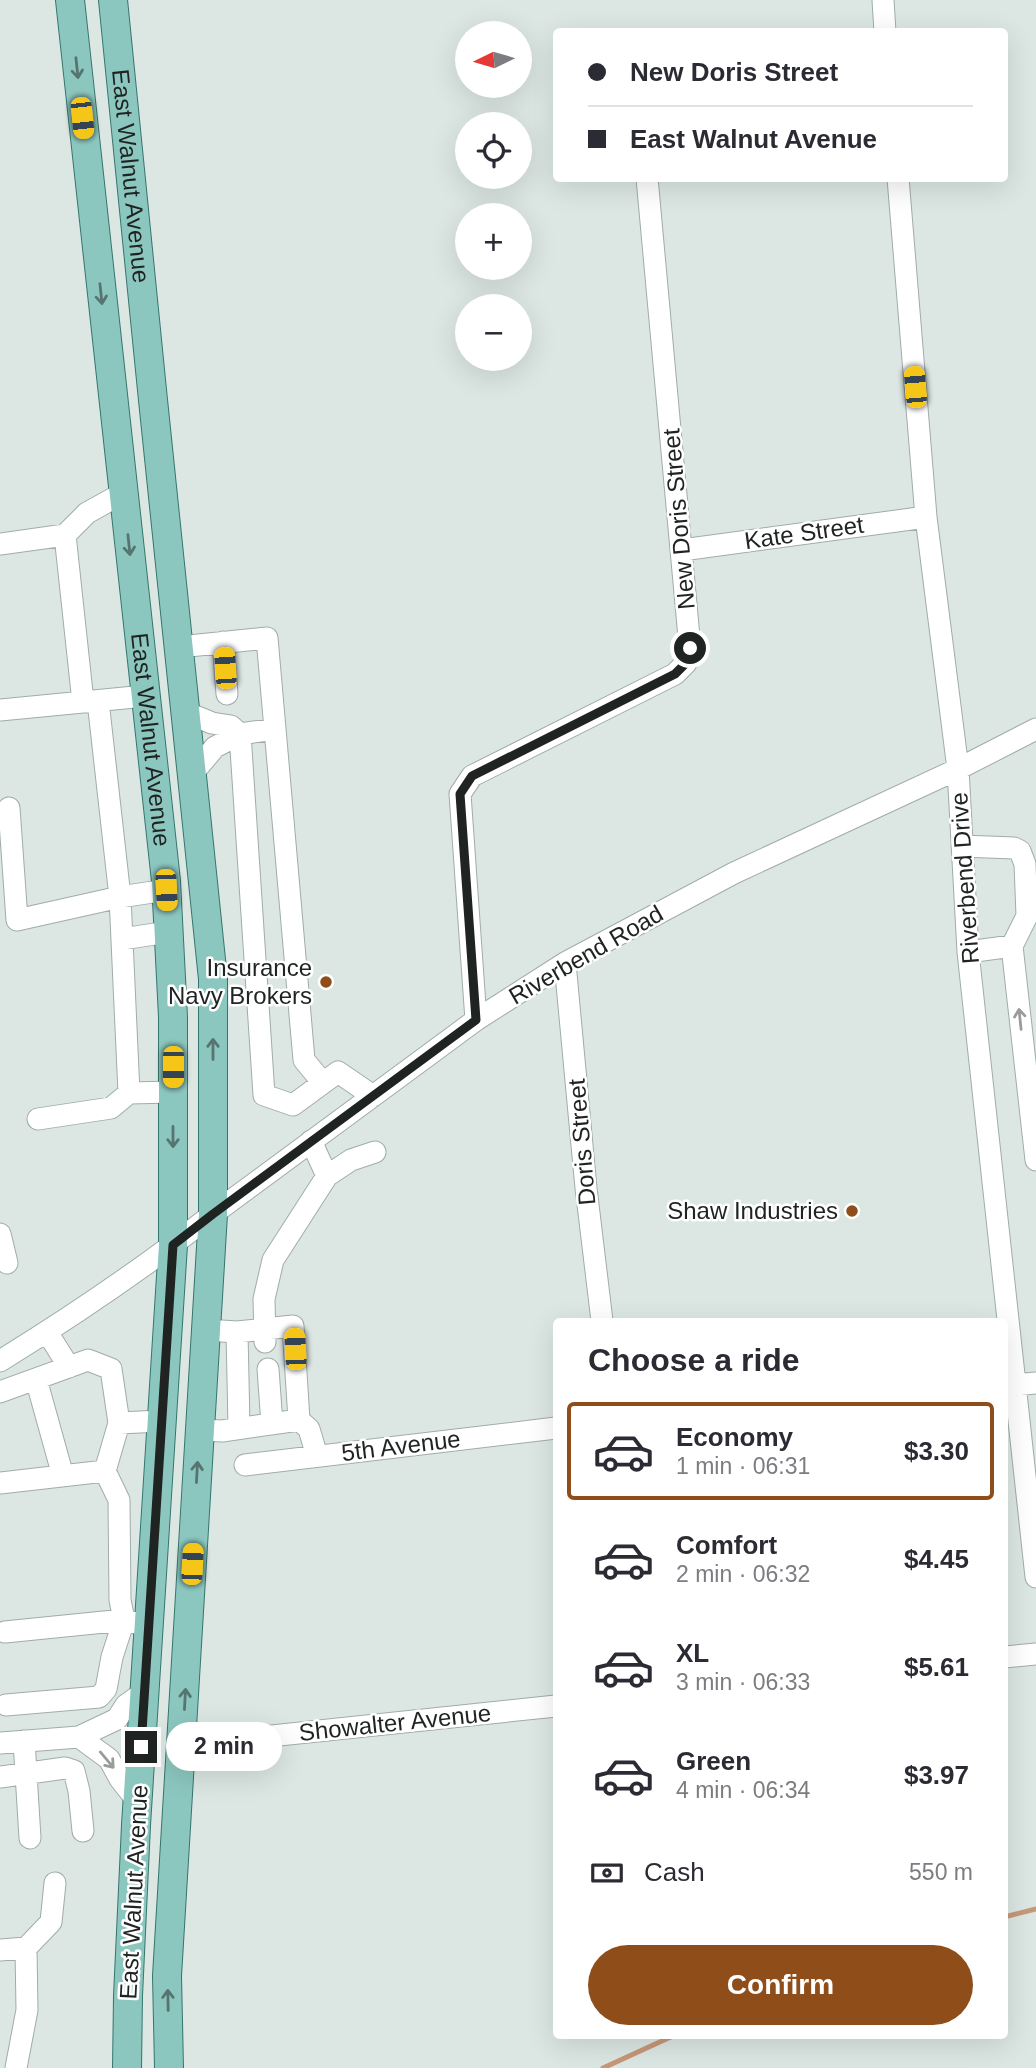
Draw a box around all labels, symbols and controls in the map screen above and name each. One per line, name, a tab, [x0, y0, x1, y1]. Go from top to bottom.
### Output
north arrow	[455, 21, 532, 98]
map controls	[455, 21, 532, 371]
one-way arrow	[71, 56, 84, 79]
text: New Doris Street	[630, 57, 838, 87]
street label: East Walnut Avenue	[107, 68, 155, 284]
car	[70, 96, 95, 140]
button: locate	[455, 112, 532, 189]
text: East Walnut Avenue	[630, 124, 877, 154]
button: +	[455, 203, 532, 280]
one-way arrow	[95, 282, 108, 305]
button: −	[455, 294, 532, 371]
car	[903, 365, 928, 409]
street label: New Doris Street	[657, 427, 700, 611]
street label: Kate Street	[743, 511, 866, 554]
one-way arrow	[123, 533, 136, 555]
street label: East Walnut Avenue	[126, 631, 176, 848]
route start	[674, 632, 706, 664]
car	[214, 646, 237, 690]
street label: Riverbend Drive	[945, 791, 984, 965]
car	[155, 868, 178, 912]
street label: Riverbend Road	[504, 900, 668, 1010]
place label: Insurance Navy Brokers	[168, 954, 312, 1009]
marker: Insurance Navy Brokers	[318, 974, 334, 990]
one-way arrow	[1014, 1008, 1027, 1031]
one-way arrow	[206, 1038, 220, 1061]
car	[163, 1046, 184, 1088]
street label: Doris Street	[563, 1077, 600, 1206]
one-way arrow	[166, 1126, 180, 1149]
place label: Shaw Industries	[667, 1197, 838, 1224]
marker: Shaw Industries	[844, 1203, 860, 1219]
car	[284, 1327, 307, 1371]
text: Choose a ride	[588, 1342, 800, 1378]
icon: car	[592, 1420, 655, 1483]
text: Economy	[676, 1422, 793, 1452]
street label: 5th Avenue	[340, 1425, 462, 1466]
text: $3.30	[904, 1436, 969, 1466]
text: 1 min · 06:31	[676, 1453, 810, 1479]
one-way arrow	[191, 1461, 204, 1484]
icon: car	[592, 1528, 655, 1591]
text: Comfort	[676, 1530, 777, 1560]
car	[181, 1542, 204, 1586]
text: $4.45	[904, 1544, 969, 1574]
text: 2 min · 06:32	[676, 1561, 810, 1587]
icon: car	[592, 1636, 655, 1699]
text: XL	[676, 1638, 709, 1668]
text: $5.61	[904, 1652, 969, 1682]
text: 3 min · 06:33	[676, 1669, 810, 1695]
one-way arrow	[178, 1688, 191, 1711]
street label: Showalter Avenue	[298, 1699, 492, 1746]
callout: 2 min	[166, 1722, 281, 1772]
route end	[125, 1731, 157, 1763]
text: 2 min	[194, 1733, 254, 1759]
icon: car	[592, 1744, 655, 1807]
text: Green	[676, 1746, 751, 1776]
one-way arrow	[99, 1751, 115, 1769]
text: $3.97	[904, 1760, 969, 1790]
text: 4 min · 06:34	[676, 1777, 810, 1803]
street label: East Walnut Avenue	[114, 1784, 153, 2000]
icon: cash	[588, 1854, 626, 1892]
text: Cash	[644, 1857, 705, 1887]
text: 550 m	[909, 1859, 973, 1885]
button: Confirm	[588, 1945, 973, 2025]
one-way arrow	[161, 1989, 174, 2012]

